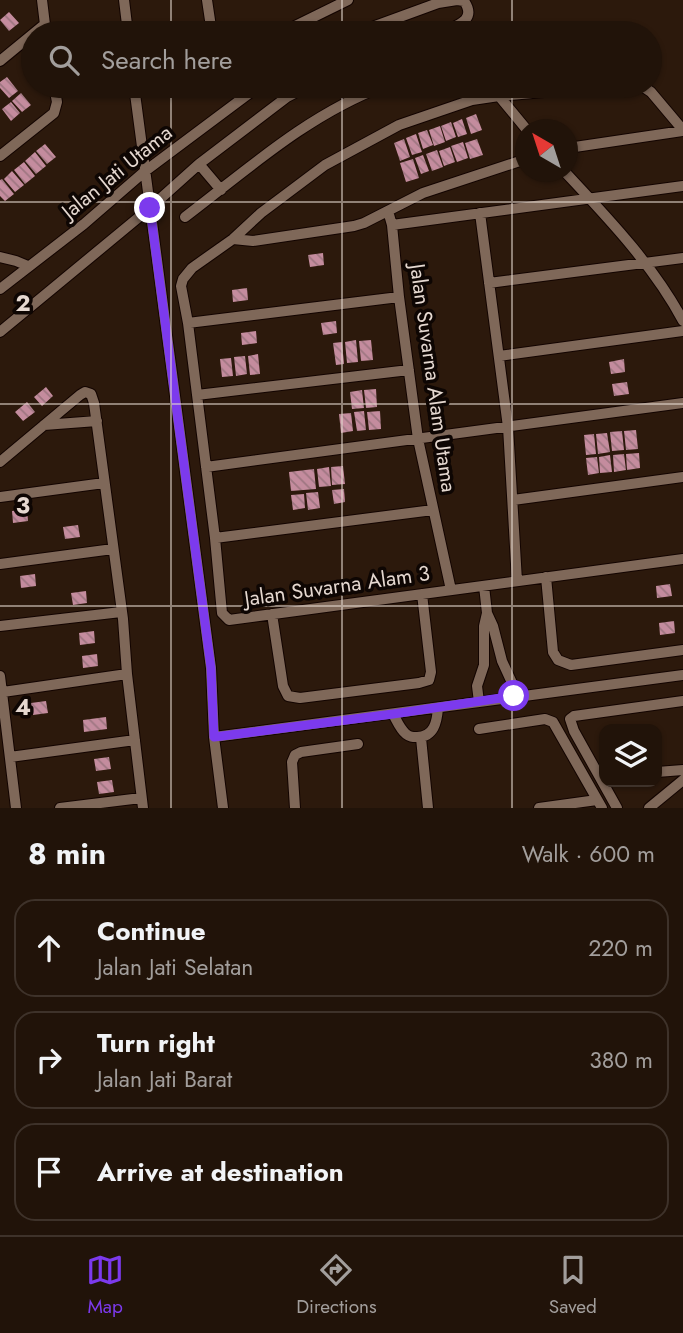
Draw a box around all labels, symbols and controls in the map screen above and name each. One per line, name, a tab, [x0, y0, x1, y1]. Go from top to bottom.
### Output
search box	[21, 21, 662, 98]
icon: search	[45, 41, 83, 79]
text: Search here	[101, 41, 233, 79]
street label: Jalan Jati Utama	[53, 118, 179, 228]
north arrow	[515, 119, 578, 182]
route end	[134, 192, 165, 223]
street label: Jalan Suvarna Alam Utama	[402, 259, 464, 494]
text: 2	[15, 286, 31, 320]
text: 3	[16, 488, 30, 522]
street label: Jalan Suvarna Alam 3	[239, 558, 432, 614]
route start	[498, 680, 529, 711]
text: 4	[15, 690, 31, 724]
map controls	[599, 724, 662, 787]
button: layers	[599, 724, 662, 787]
text: 8 min	[28, 832, 106, 875]
text: Walk · 600 m	[522, 837, 655, 871]
text: Continue	[97, 912, 206, 950]
icon: ahead	[30, 929, 68, 967]
text: 220 m	[588, 931, 653, 965]
text: Jalan Jati Selatan	[97, 950, 253, 984]
text: Turn right	[97, 1024, 215, 1062]
icon: right	[30, 1041, 68, 1079]
text: 380 m	[589, 1043, 653, 1077]
text: Jalan Jati Barat	[97, 1062, 232, 1096]
icon: arrive	[30, 1153, 68, 1191]
text: Arrive at destination	[97, 1153, 344, 1191]
tab: Map	[86, 1251, 124, 1320]
tab: Directions	[296, 1251, 377, 1320]
tab: Saved	[549, 1251, 597, 1320]

